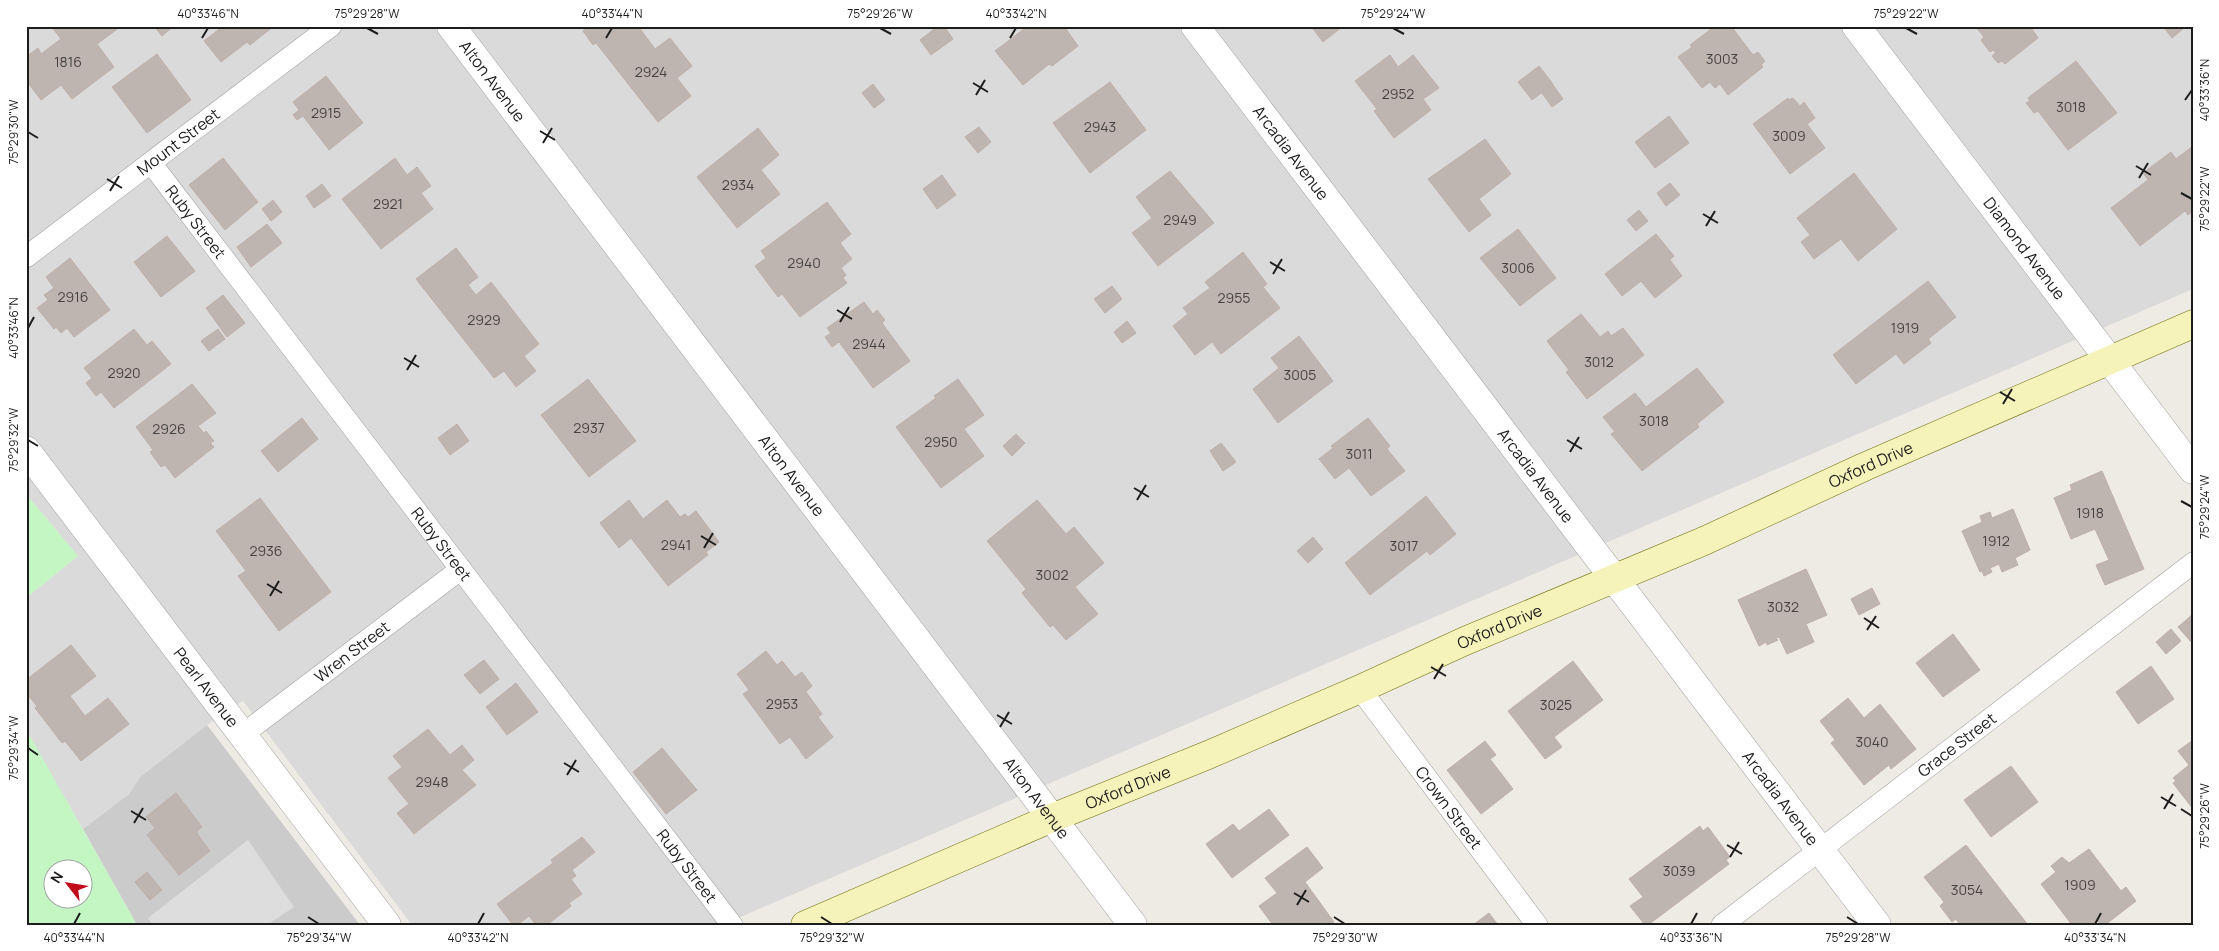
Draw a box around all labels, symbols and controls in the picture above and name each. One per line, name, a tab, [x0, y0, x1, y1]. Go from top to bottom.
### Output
text: 40°33'46"N	[177, 5, 239, 22]
text: 75°29'28"W	[335, 5, 400, 22]
text: 40°33'44"N	[581, 5, 643, 22]
text: 75°29'26"W	[847, 5, 913, 22]
text: 40°33'42"N	[985, 5, 1047, 22]
text: 75°29'24"W	[1361, 5, 1426, 22]
text: 75°29'22"W	[1874, 5, 1939, 22]
street label: Alton Avenue	[455, 36, 531, 126]
house number: 3003	[1706, 49, 1738, 68]
house number: 1816	[54, 52, 82, 71]
text: 40°33'36"N	[2196, 59, 2213, 121]
house number: 2924	[635, 62, 667, 81]
house number: 2952	[1382, 84, 1414, 103]
house number: 3018	[2056, 97, 2086, 116]
text: 75°29'30"W	[5, 99, 22, 165]
street label: Arcadia Avenue	[1248, 101, 1334, 205]
street label: Mount Street	[132, 103, 224, 180]
house number: 2915	[311, 103, 341, 122]
house number: 2943	[1084, 117, 1116, 136]
house number: 3009	[1772, 126, 1806, 145]
text: 75°29'22"W	[2196, 166, 2213, 231]
house number: 2934	[722, 175, 754, 194]
street label: Ruby Street	[161, 180, 231, 263]
street label: Diamond Avenue	[1979, 192, 2071, 304]
house number: 2921	[373, 194, 403, 213]
house number: 2949	[1163, 210, 1197, 229]
house number: 2940	[787, 253, 821, 272]
house number: 3006	[1501, 258, 1535, 277]
house number: 2916	[58, 287, 88, 306]
house number: 2955	[1218, 288, 1250, 307]
text: 40°33'46"N	[5, 297, 22, 359]
house number: 2929	[467, 310, 501, 329]
house number: 1919	[1891, 318, 1919, 337]
house number: 2944	[852, 334, 886, 353]
house number: 3012	[1584, 352, 1614, 371]
house number: 2920	[107, 363, 141, 382]
house number: 3005	[1284, 365, 1316, 384]
text: 75°29'32"W	[5, 407, 22, 472]
house number: 3018	[1639, 411, 1669, 430]
house number: 2937	[573, 418, 605, 437]
house number: 2926	[152, 419, 186, 438]
street label: Arcadia Avenue	[1493, 423, 1579, 527]
street label: Alton Avenue	[754, 430, 830, 521]
house number: 2950	[924, 432, 958, 451]
street label: Oxford Drive	[1825, 436, 1916, 493]
house number: 3011	[1345, 444, 1373, 463]
text: 75°29'24"W	[2196, 474, 2213, 539]
street label: Ruby Street	[406, 503, 477, 585]
house number: 1918	[2076, 503, 2104, 522]
house number: 1912	[1982, 531, 2010, 550]
house number: 2941	[661, 535, 691, 554]
house number: 3017	[1390, 536, 1418, 555]
house number: 2936	[249, 541, 283, 560]
house number: 3002	[1036, 565, 1068, 584]
house number: 3032	[1767, 597, 1799, 616]
street label: Oxford Drive	[1453, 599, 1545, 654]
street label: Wren Street	[310, 616, 394, 687]
street label: Pearl Avenue	[169, 643, 244, 732]
house number: 2953	[766, 694, 798, 713]
house number: 3025	[1540, 695, 1572, 714]
street label: Grace Street	[1913, 707, 2001, 782]
text: 75°29'34"W	[5, 715, 22, 780]
house number: 3040	[1855, 732, 1889, 751]
street label: Arcadia Avenue	[1738, 746, 1824, 850]
street label: Alton Avenue	[999, 753, 1075, 843]
street label: Oxford Drive	[1082, 760, 1174, 814]
street label: Crown Street	[1411, 761, 1487, 853]
house number: 2948	[415, 772, 449, 791]
text: 75°29'26"W	[2196, 783, 2213, 849]
street label: Ruby Street	[652, 825, 722, 907]
north arrow	[42, 858, 92, 908]
house number: 3039	[1663, 861, 1695, 880]
text: N	[46, 868, 67, 886]
house number: 1909	[2064, 875, 2096, 894]
house number: 3054	[1951, 880, 1983, 899]
text: 40°33'44"N	[43, 929, 105, 946]
text: 75°29'34"W	[287, 929, 352, 946]
text: 40°33'42"N	[447, 929, 509, 946]
text: 75°29'32"W	[800, 929, 865, 946]
text: 75°29'30"W	[1312, 929, 1378, 946]
text: 40°33'36"N	[1660, 929, 1722, 946]
text: 75°29'28"W	[1826, 929, 1891, 946]
text: 40°33'34"N	[2064, 929, 2126, 946]

